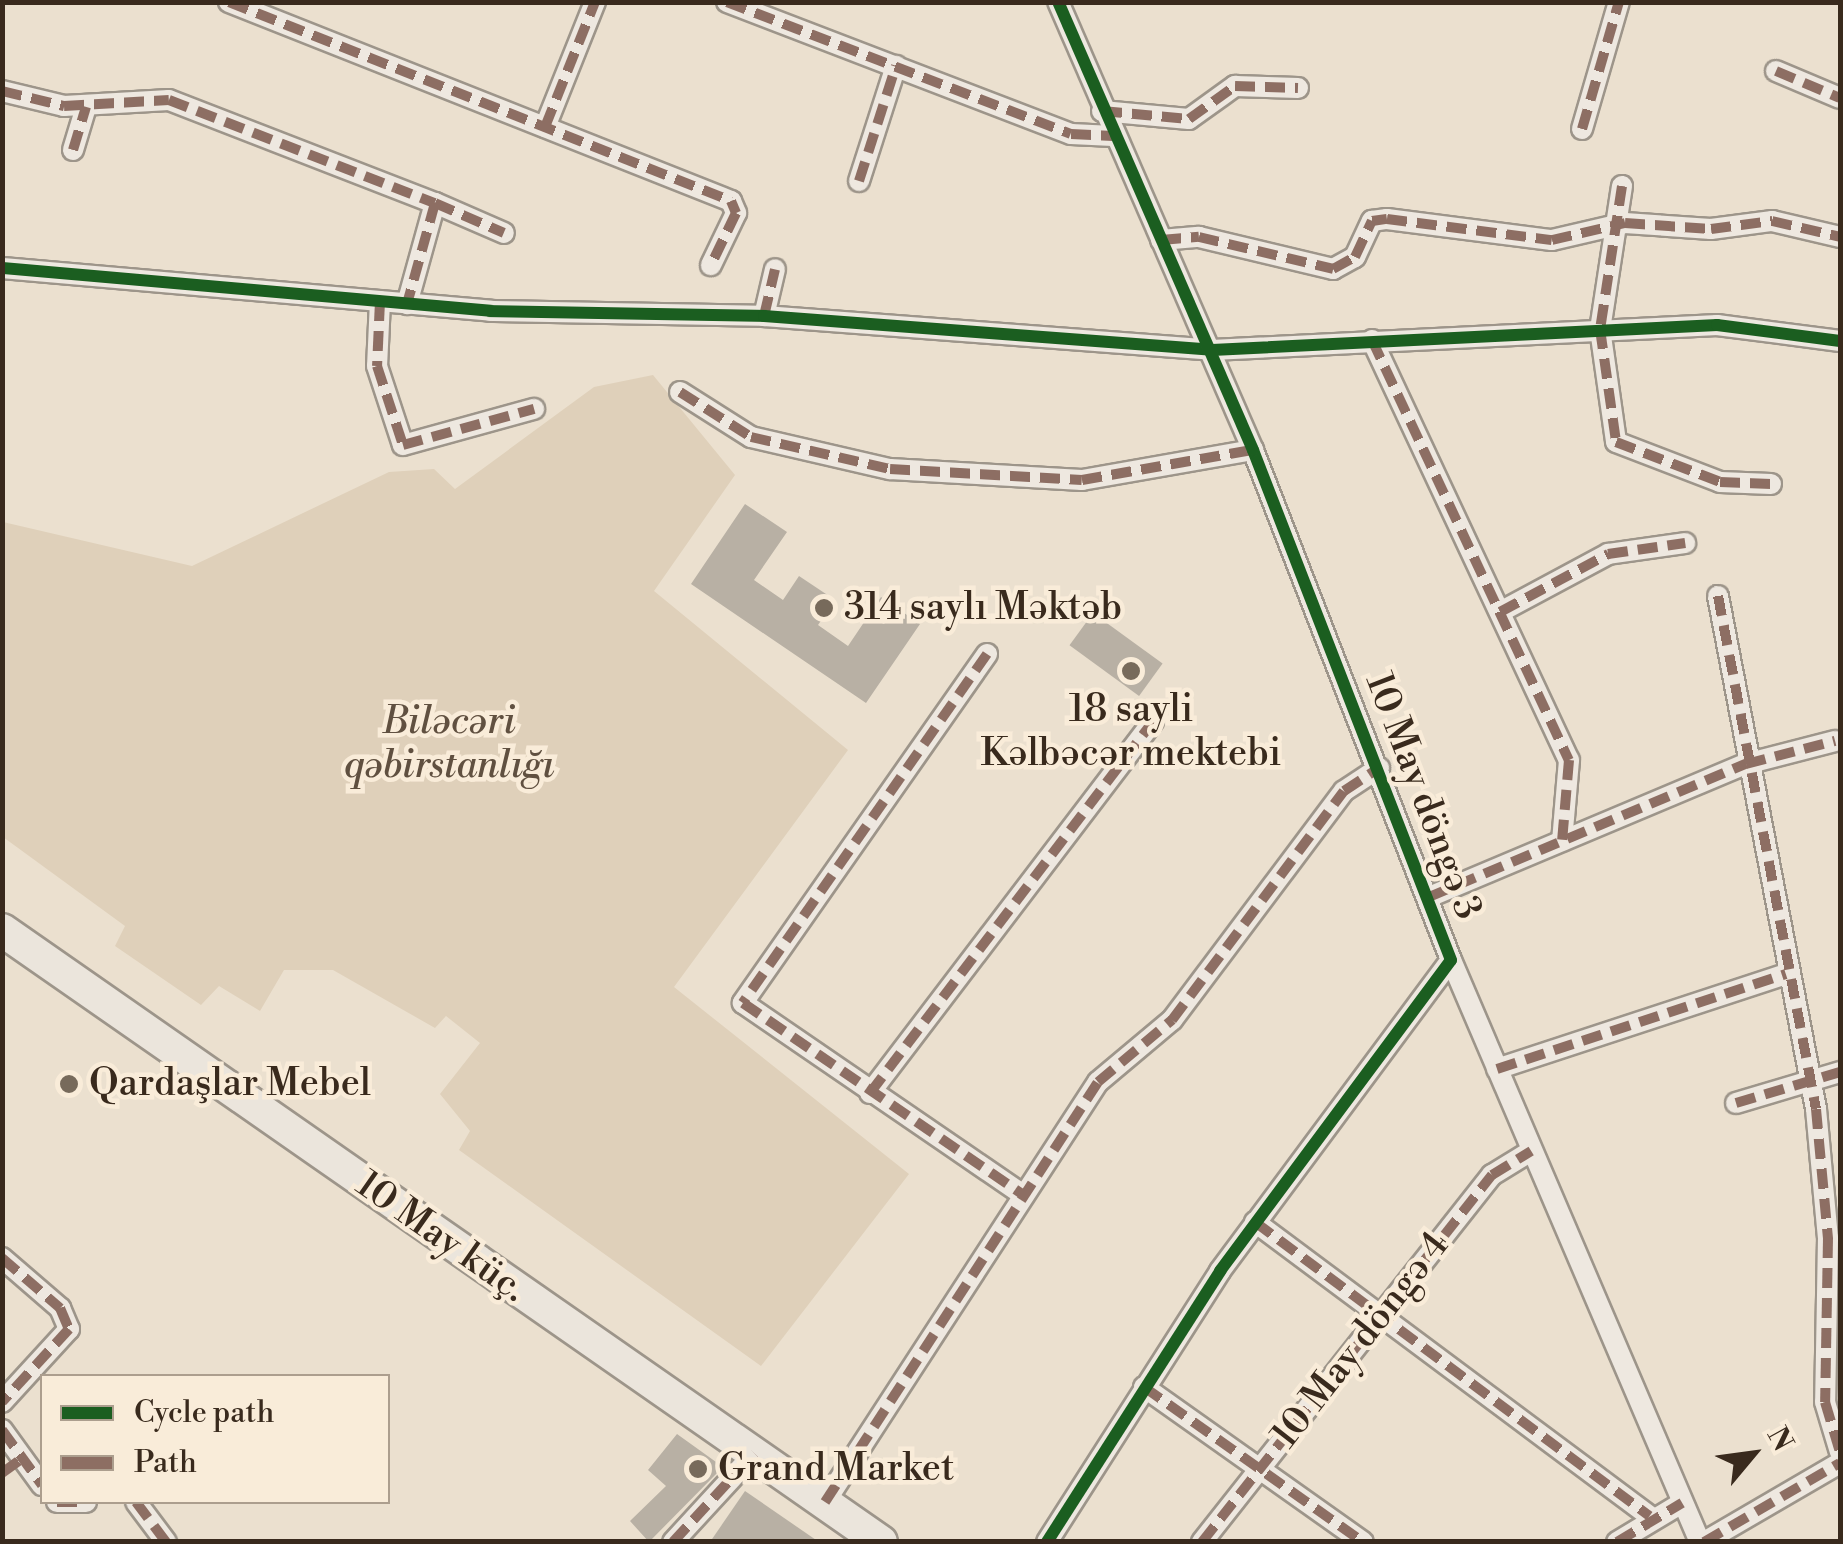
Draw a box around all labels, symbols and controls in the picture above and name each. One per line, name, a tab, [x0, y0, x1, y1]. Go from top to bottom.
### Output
place label: 314 saylı Məktəb	[844, 585, 1122, 631]
marker: 314 saylı Məktəb	[813, 597, 835, 619]
marker: 18 sayli Kəlbəcər mektebi	[1120, 660, 1142, 682]
street label: 10 May döngə 3	[1355, 666, 1491, 926]
place label: 18 sayli Kəlbəcər mektebi	[981, 687, 1281, 776]
park label: Biləcəri qəbirstanlığı	[344, 699, 554, 788]
place label: Qardaşlar Mebel	[89, 1061, 371, 1107]
marker: Qardaşlar Mebel	[58, 1073, 80, 1095]
street label: 10 May küç.	[347, 1162, 535, 1312]
street label: 10 May döngə 4	[1262, 1223, 1460, 1457]
legend	[40, 1374, 390, 1504]
text: Cycle path	[134, 1394, 274, 1432]
north arrow	[1703, 1404, 1803, 1504]
text: N	[1759, 1421, 1800, 1457]
text: Path	[134, 1444, 197, 1482]
place label: Grand Market	[718, 1446, 955, 1492]
marker: Grand Market	[687, 1458, 709, 1480]

